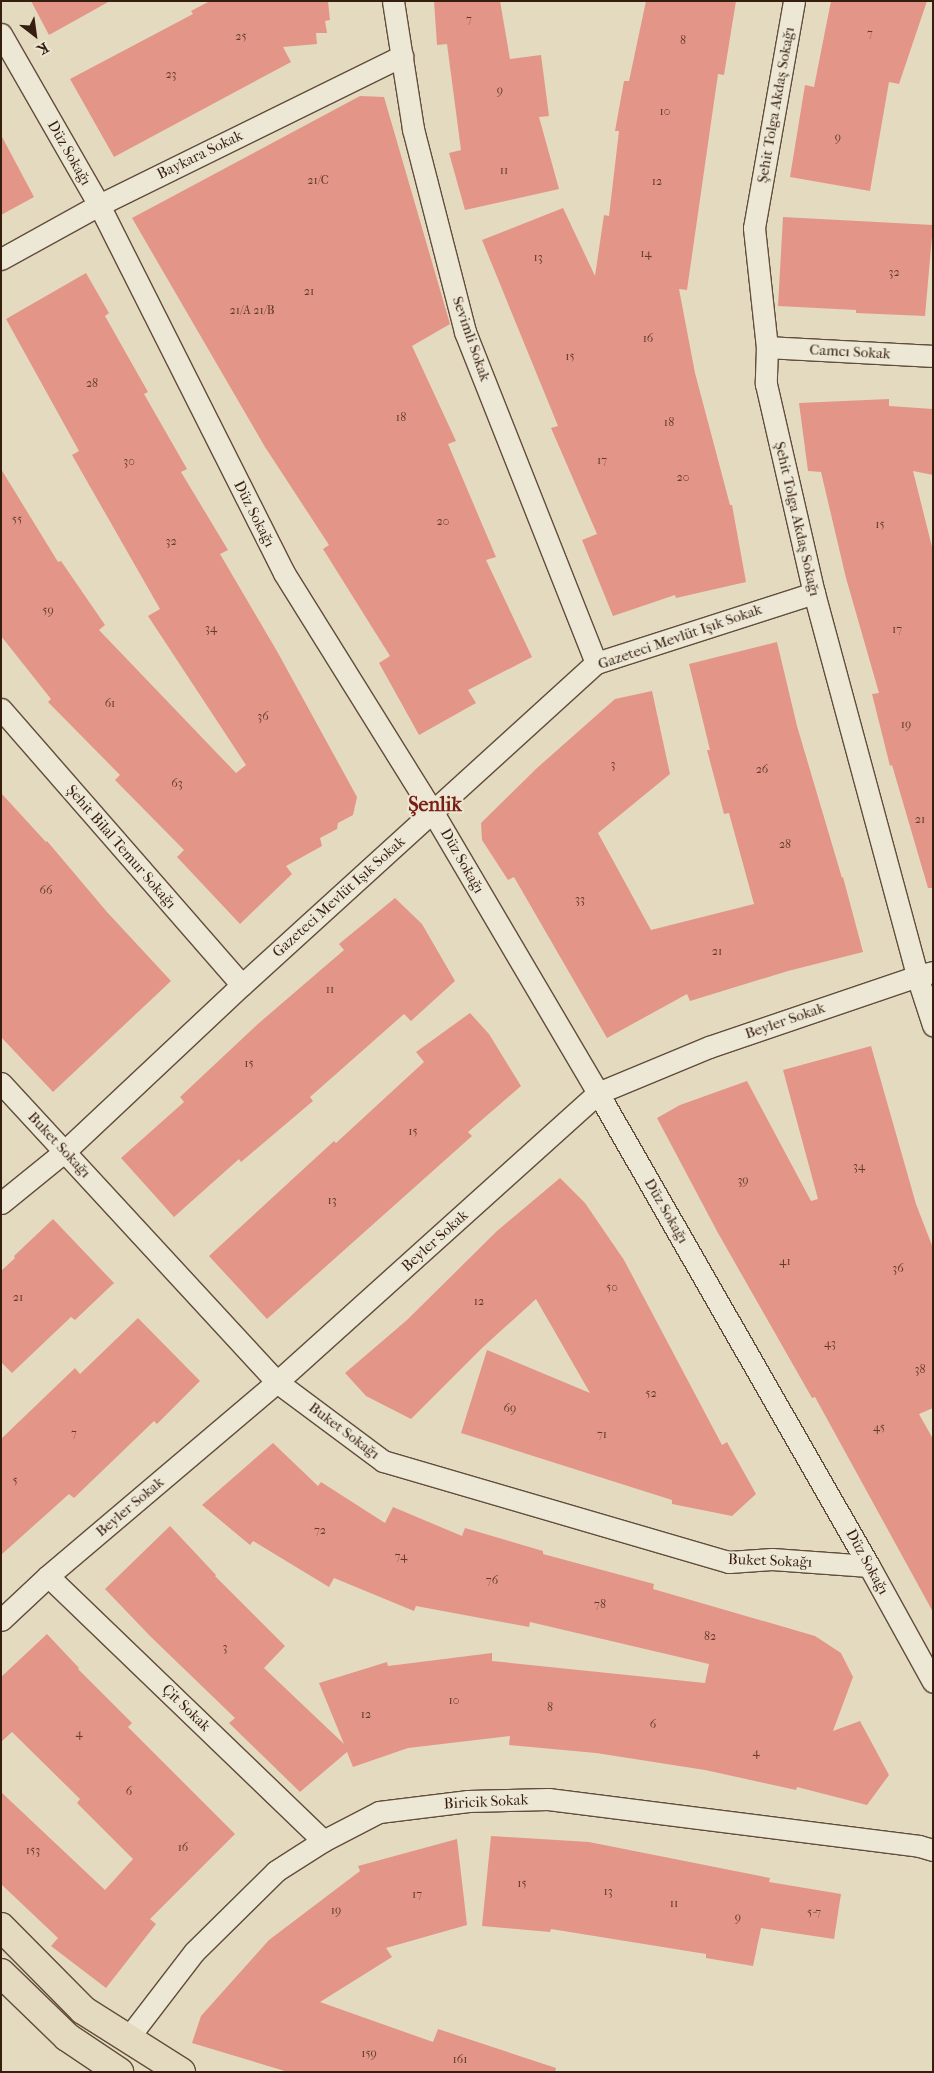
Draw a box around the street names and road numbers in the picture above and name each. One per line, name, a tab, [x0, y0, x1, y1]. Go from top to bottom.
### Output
street label: Şehit Tolga Akdaş Sokağı	[753, 25, 799, 185]
street label: Düz Sokağı	[43, 117, 95, 189]
street label: Baykara Sokak	[154, 127, 246, 183]
street label: Sevimli Sokak	[448, 294, 494, 384]
street label: Camcı Sokak	[809, 341, 891, 363]
street label: Şehit Tolga Akdaş Sokağı	[770, 440, 824, 598]
street label: Düz Sokağı	[230, 478, 278, 550]
street label: Gazeteci Mevlüt Işık Sokak	[596, 600, 764, 674]
street label: Şehit Bilal Temur Sokağı	[62, 781, 180, 913]
street label: Düz Sokağı	[436, 825, 488, 897]
street label: Gazeteci Mevlüt Işık Sokak	[269, 833, 409, 961]
street label: Beyler Sokak	[743, 999, 827, 1043]
street label: Buket Sokağı	[24, 1108, 94, 1182]
street label: Düz Sokağı	[640, 1175, 692, 1247]
street label: Beyler Sokak	[398, 1206, 472, 1276]
street label: Buket Sokağı	[305, 1399, 383, 1463]
street label: Beyler Sokak	[92, 1473, 168, 1541]
street label: Düz Sokağı	[842, 1526, 892, 1598]
street label: Buket Sokağı	[728, 1551, 812, 1571]
street label: Çit Sokak	[158, 1681, 214, 1735]
street label: Biricik Sokak	[443, 1791, 529, 1813]

